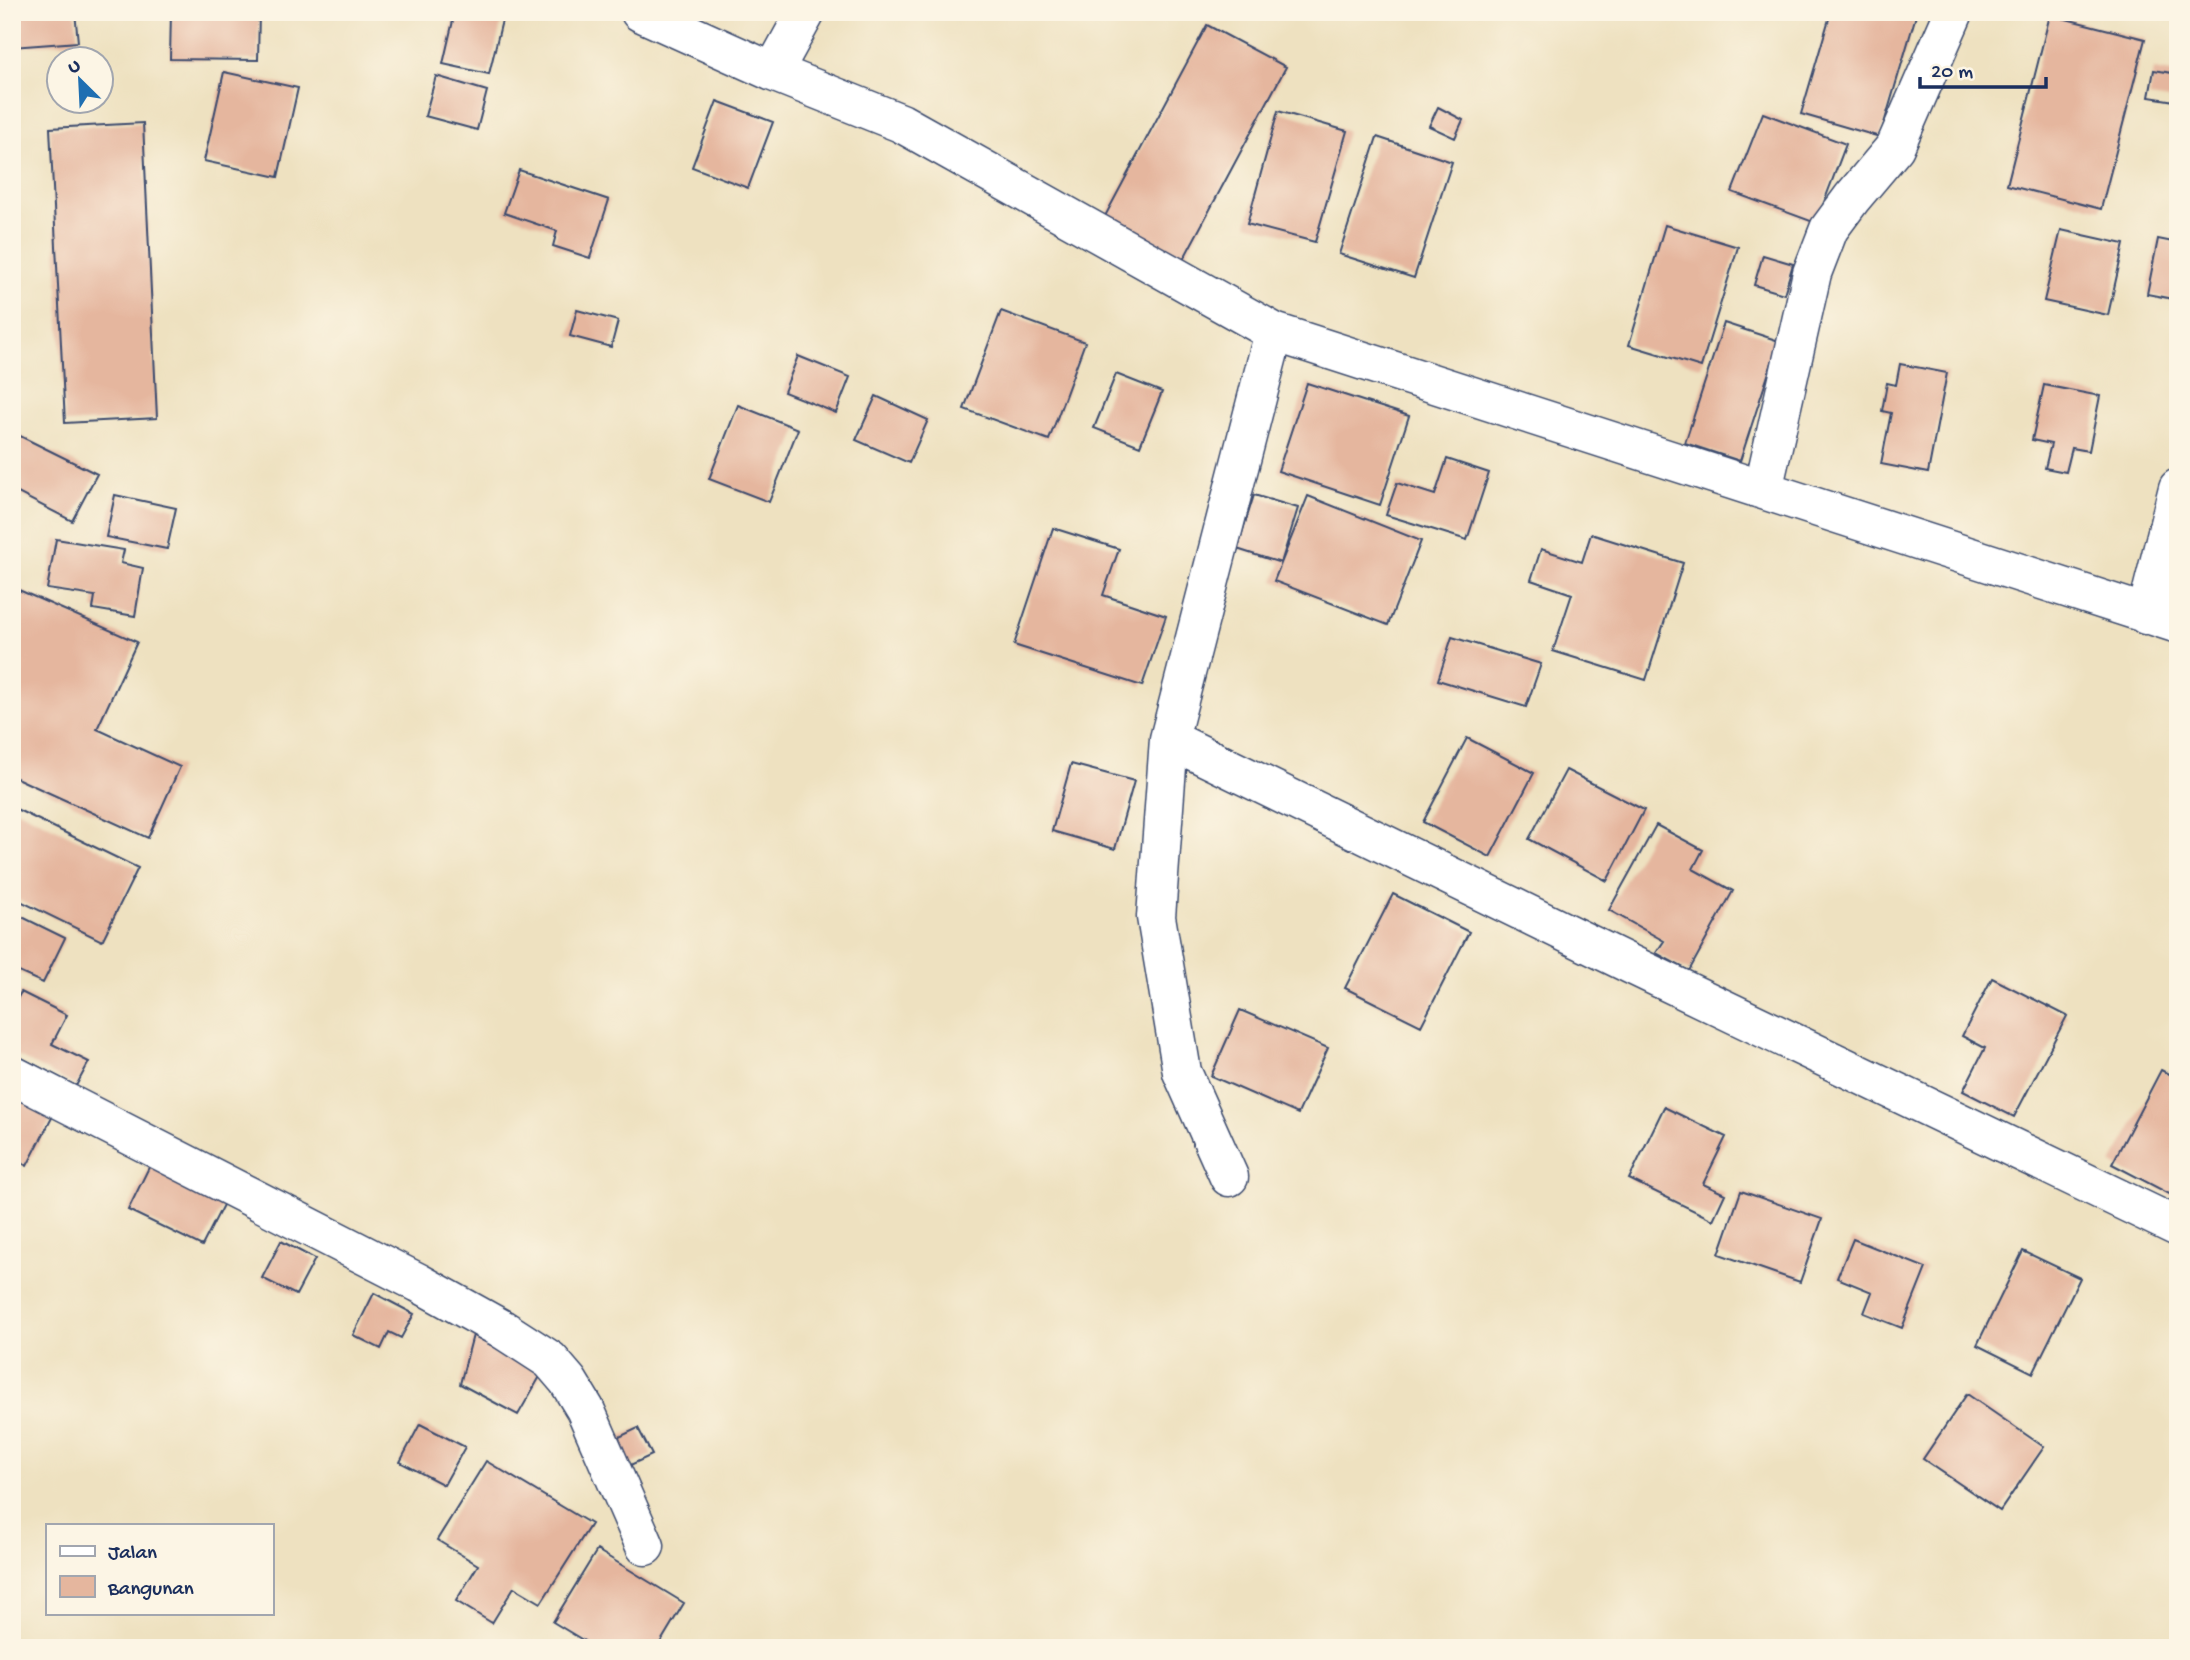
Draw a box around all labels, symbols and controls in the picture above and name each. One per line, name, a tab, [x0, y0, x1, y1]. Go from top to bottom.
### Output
north arrow	[46, 46, 116, 116]
scale bar	[1920, 46, 2046, 90]
text: U	[65, 55, 84, 80]
text: 20 m	[1931, 61, 1973, 86]
legend	[46, 1524, 273, 1614]
text: Jalan	[108, 1542, 157, 1567]
text: Bangunan	[107, 1578, 194, 1603]

